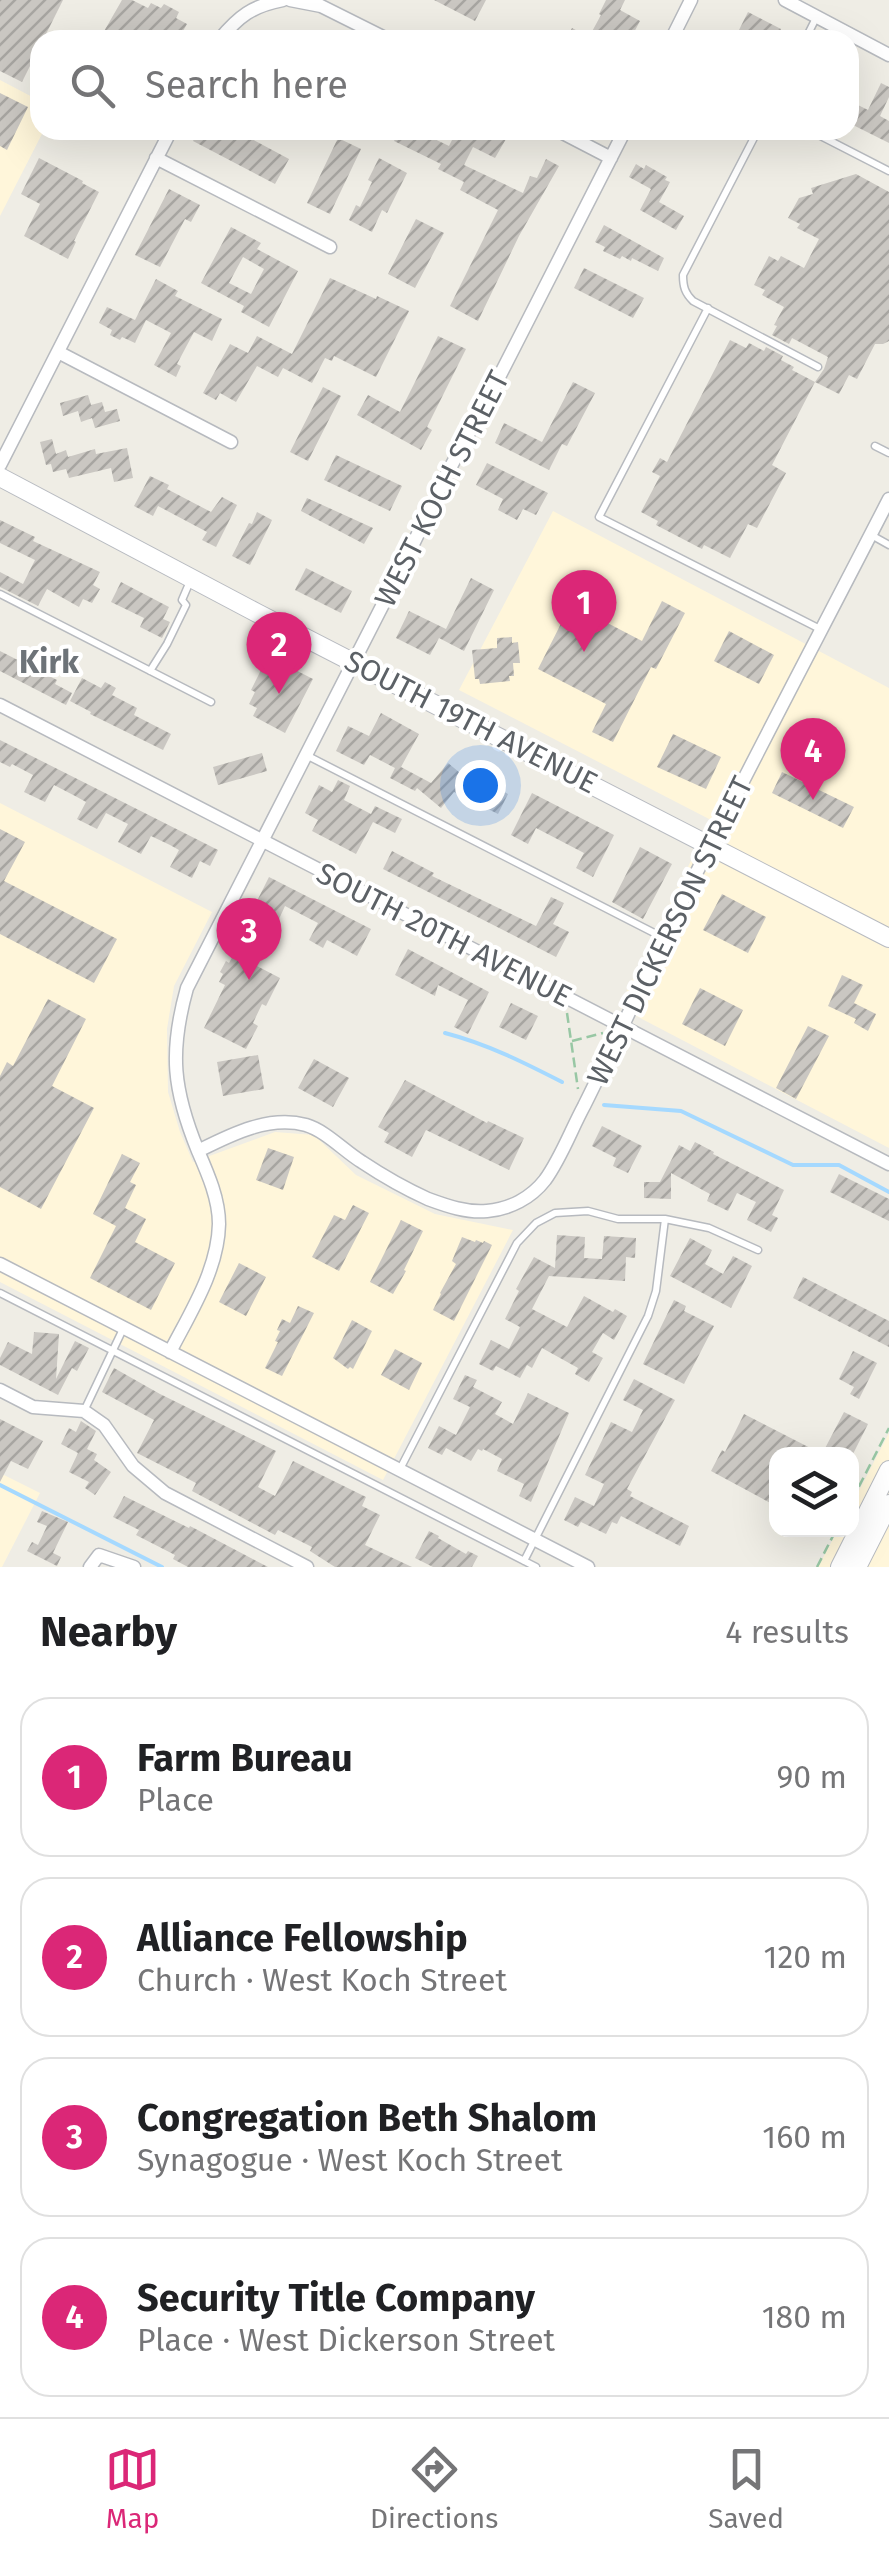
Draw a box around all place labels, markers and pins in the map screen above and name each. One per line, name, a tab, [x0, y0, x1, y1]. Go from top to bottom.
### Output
pin: 1	[552, 570, 616, 652]
pin: 2	[246, 612, 312, 694]
pin: 4	[780, 718, 846, 800]
pin: 3	[216, 898, 282, 980]

